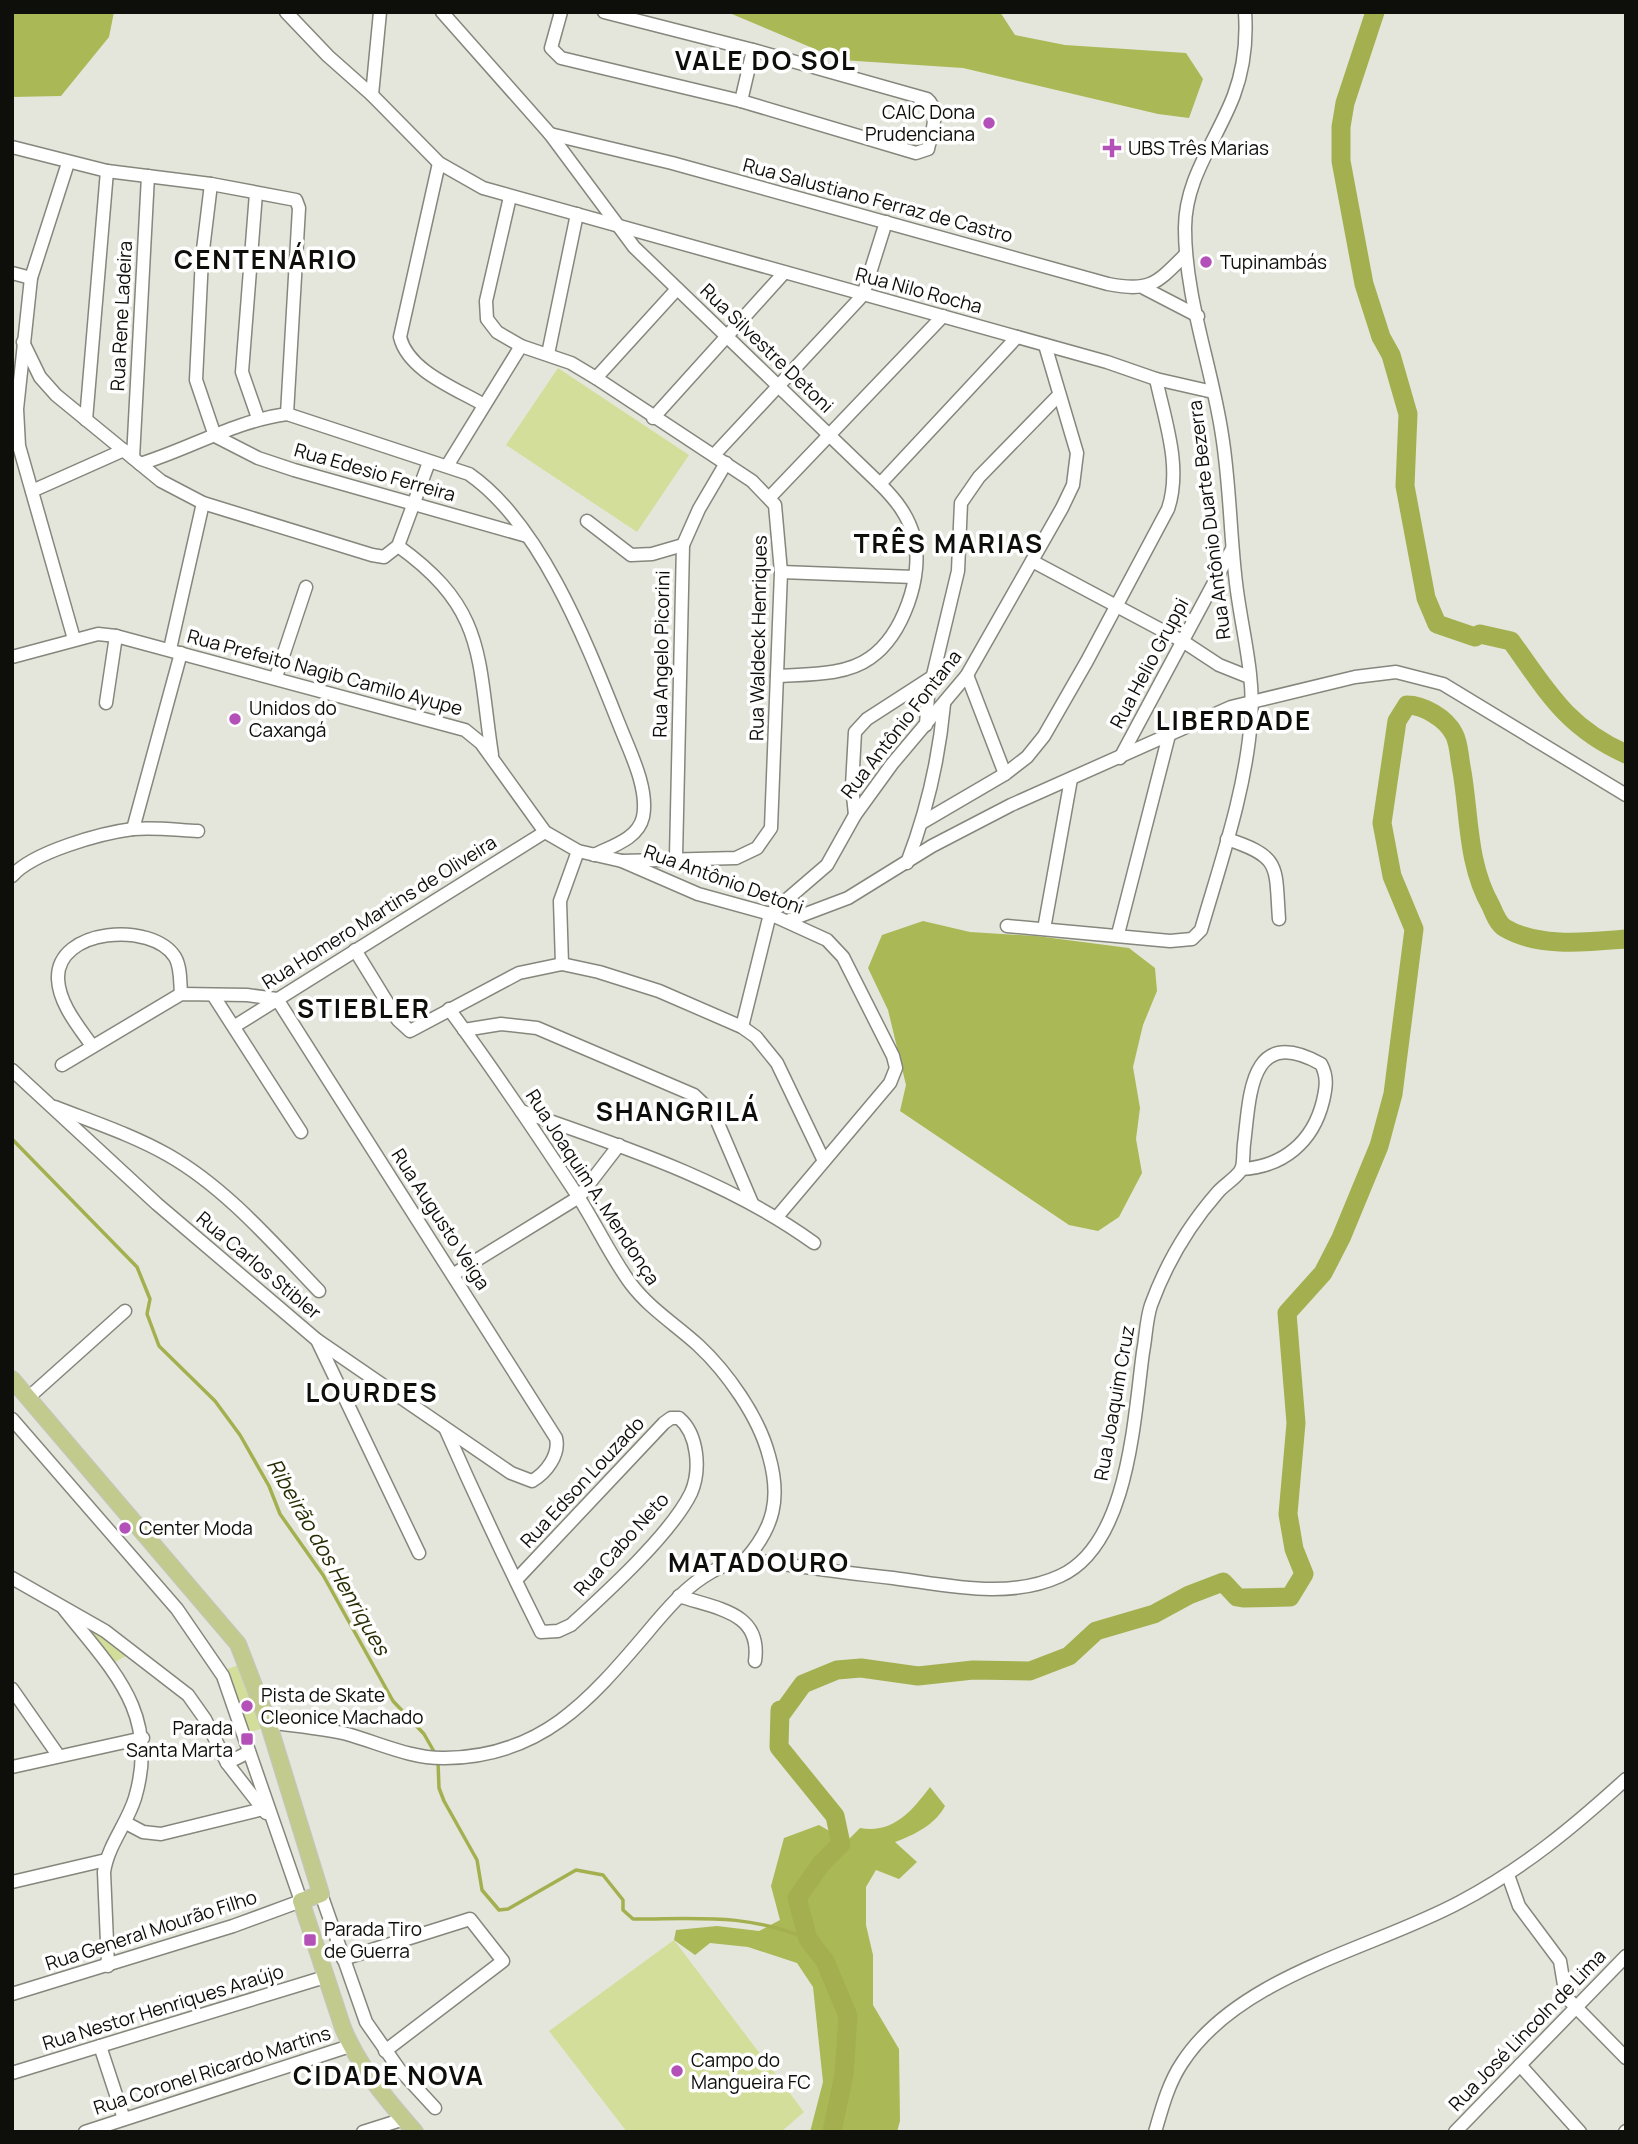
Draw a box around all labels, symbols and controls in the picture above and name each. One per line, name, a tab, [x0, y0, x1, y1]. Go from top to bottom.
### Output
district label: VALE DO SOL	[675, 42, 857, 78]
place label: CAIC Dona Prudenciana	[865, 99, 975, 147]
marker: CAIC Dona Prudenciana	[981, 115, 997, 131]
place label: UBS Três Marias	[1128, 135, 1269, 161]
marker: UBS Três Marias	[1102, 138, 1122, 158]
street label: Rua Salustiano Ferraz de Castro	[740, 151, 1016, 249]
street label: Rua Rene Ladeira	[104, 240, 138, 392]
district label: CENTENÁRIO	[174, 241, 358, 277]
place label: Tupinambás	[1220, 249, 1327, 275]
marker: Tupinambás	[1198, 254, 1214, 270]
street label: Rua Nilo Rocha	[853, 261, 985, 319]
street label: Rua Silvestre Detoni	[695, 278, 839, 418]
street label: Rua Antônio Duarte Bezerra	[1181, 399, 1237, 641]
street label: Rua Edesio Ferreira	[291, 437, 459, 507]
district label: TRÊS MARIAS	[854, 525, 1044, 561]
street label: Rua Waldeck Henriques	[743, 535, 773, 741]
street label: Rua Angelo Picorini	[647, 570, 675, 738]
street label: Rua Helio Gruppi	[1104, 593, 1194, 733]
street label: Rua Prefeito Nagib Camilo Ayupe	[184, 623, 466, 721]
street label: Rua Antônio Fontana	[835, 644, 967, 804]
place label: Unidos do Caxangá	[249, 695, 337, 743]
district label: LIBERDADE	[1156, 702, 1312, 738]
marker: Unidos do Caxangá	[227, 711, 243, 727]
street label: Rua Homero Martins de Oliveira	[257, 829, 501, 995]
street label: Rua Antônio Detoni	[641, 838, 807, 920]
district label: STIEBLER	[297, 990, 431, 1026]
street label: Rua Joaquim A. Mendonça	[520, 1084, 666, 1290]
district label: SHANGRILÁ	[596, 1093, 760, 1129]
street label: Rua Augusto Veiga	[386, 1143, 496, 1295]
street label: Rua Carlos Stibler	[191, 1205, 327, 1325]
street label: Rua Joaquim Cruz	[1088, 1323, 1140, 1483]
district label: LOURDES	[305, 1374, 439, 1410]
street label: Rua Edson Louzado	[514, 1411, 650, 1553]
water label: Ribeirão dos Henriques	[261, 1453, 398, 1662]
street label: Rua Cabo Neto	[568, 1487, 674, 1601]
place label: Center Moda	[139, 1515, 253, 1541]
marker: Center Moda	[117, 1520, 133, 1536]
district label: MATADOURO	[668, 1544, 850, 1580]
place label: Pista de Skate Cleonice Machado	[261, 1682, 424, 1730]
marker: Pista de Skate Cleonice Machado	[239, 1698, 255, 1714]
place label: Parada Santa Marta	[126, 1715, 233, 1763]
marker: Parada Santa Marta	[239, 1731, 255, 1747]
street label: Rua General Mourão Filho	[42, 1883, 260, 1977]
place label: Parada Tiro de Guerra	[324, 1916, 422, 1964]
marker: Parada Tiro de Guerra	[302, 1932, 318, 1948]
street label: Rua José Lincoln de Lima	[1443, 1943, 1611, 2117]
street label: Rua Nestor Henriques Araújo	[39, 1958, 287, 2056]
street label: Rua Coronel Ricardo Martins	[90, 2019, 334, 2121]
place label: Campo do Mangueira FC	[691, 2047, 811, 2095]
district label: CIDADE NOVA	[293, 2057, 485, 2093]
marker: Campo do Mangueira FC	[669, 2063, 685, 2079]

